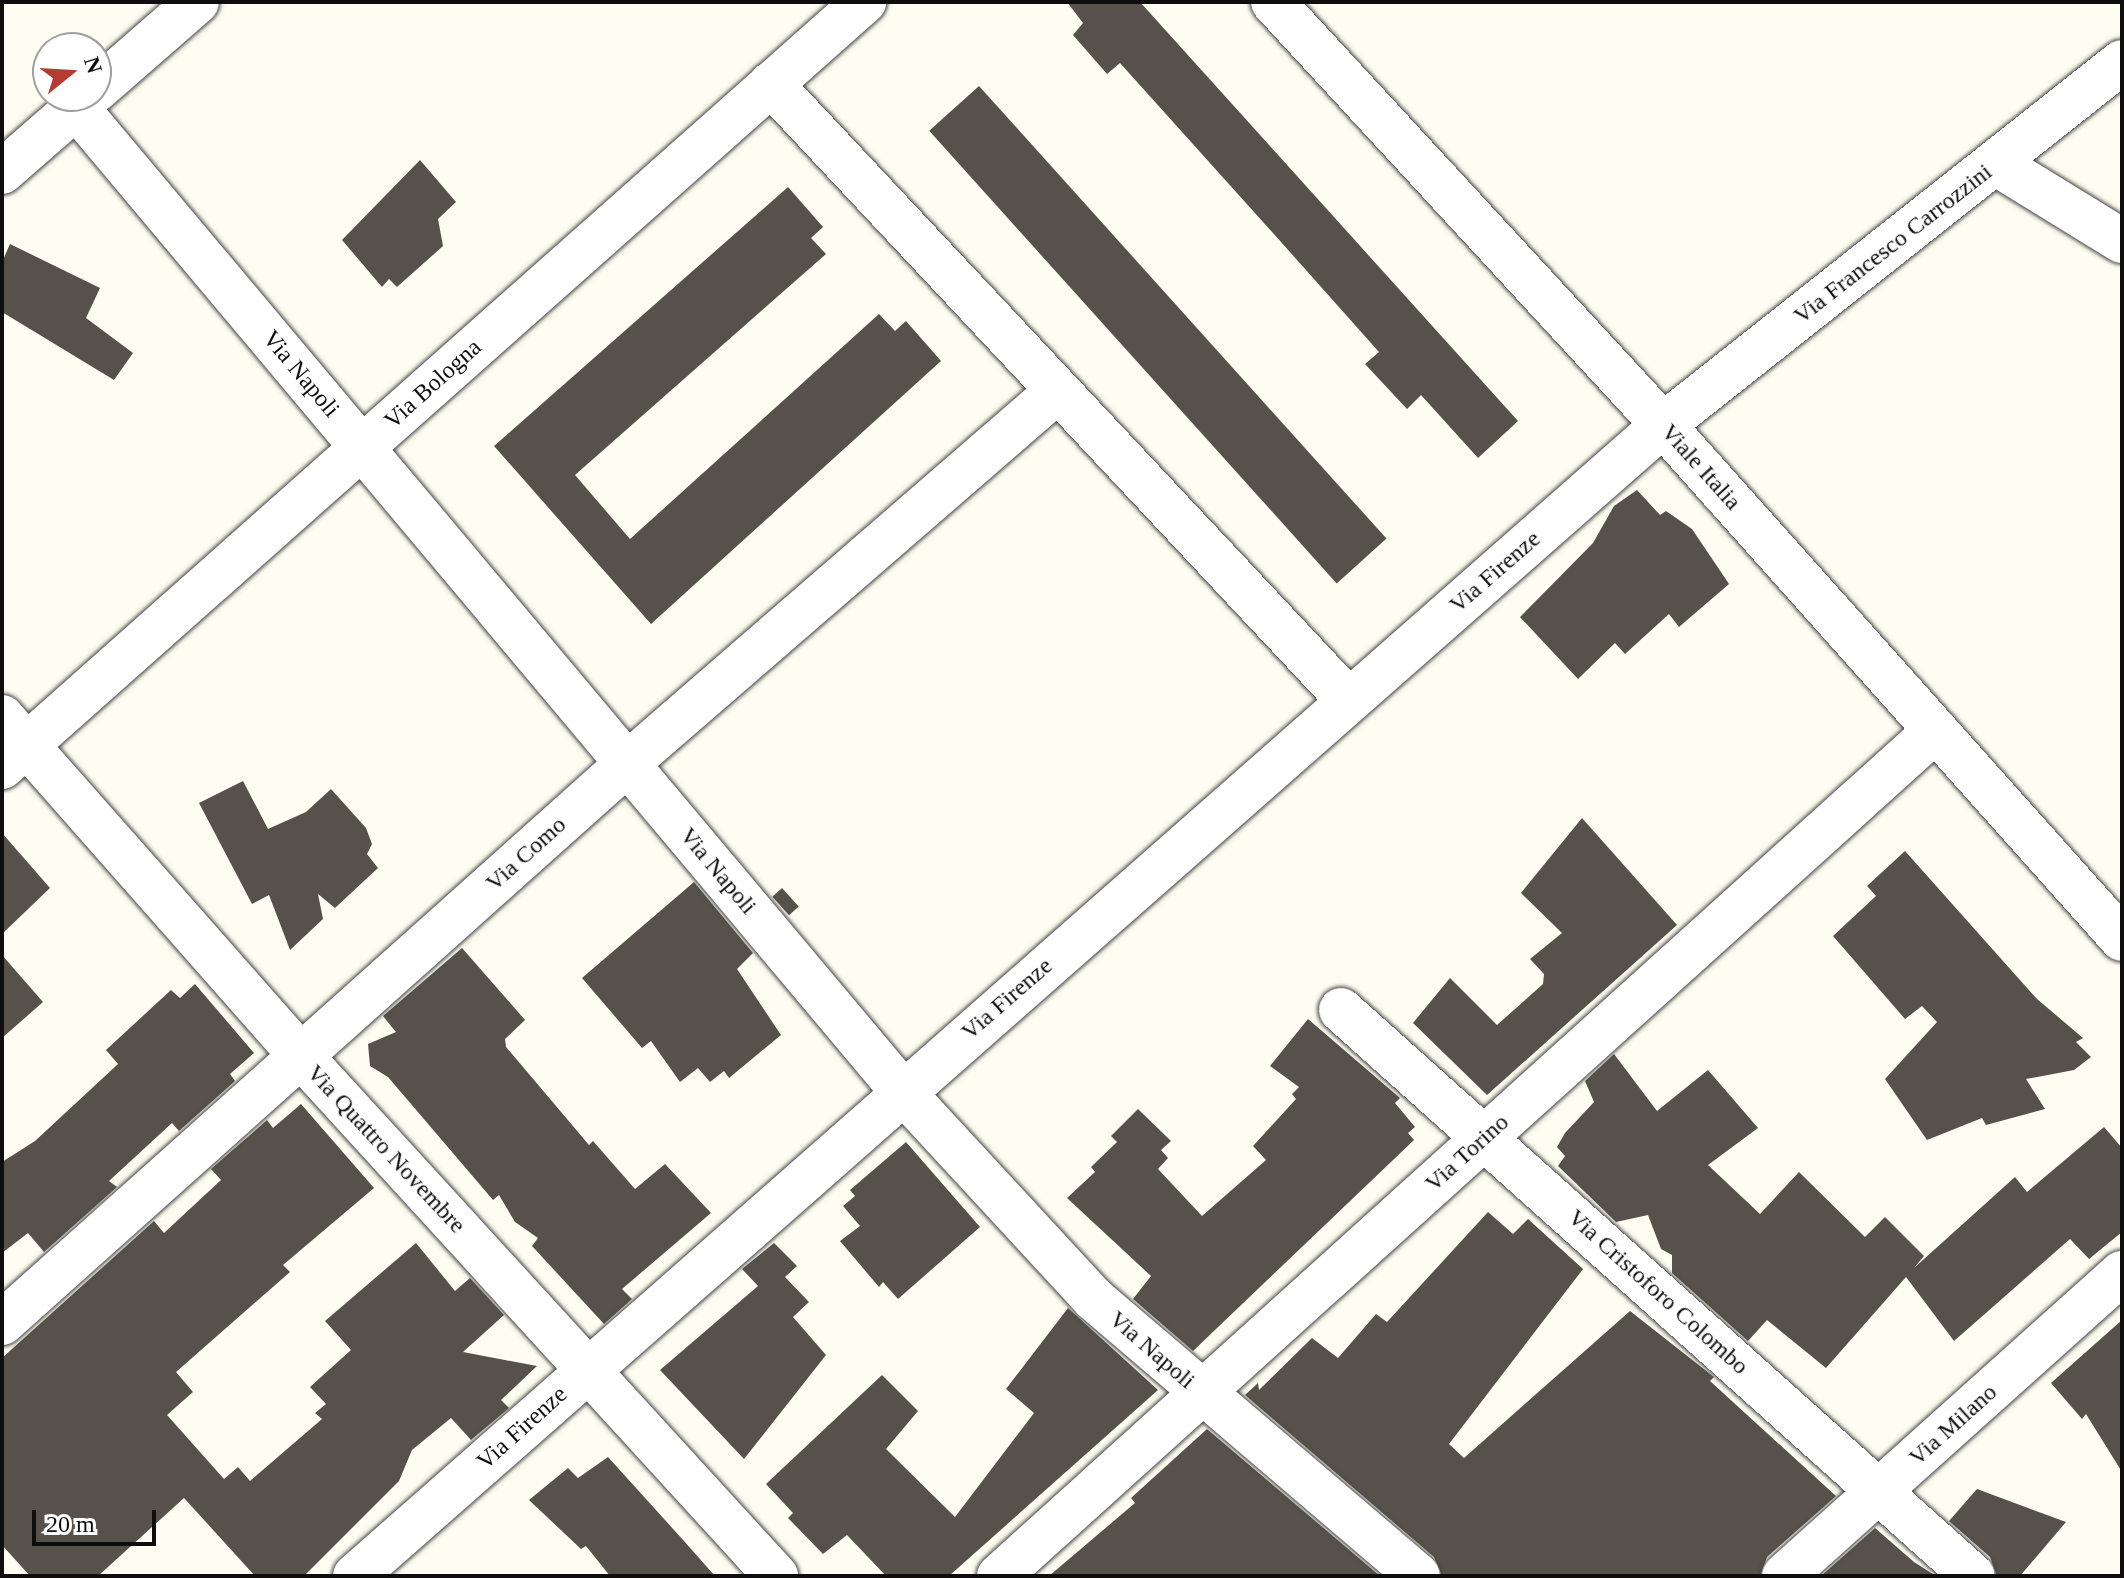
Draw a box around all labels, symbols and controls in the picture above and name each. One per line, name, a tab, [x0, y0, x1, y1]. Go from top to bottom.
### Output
north arrow	[32, 32, 112, 112]
text: N	[79, 54, 108, 76]
street label: Via Francesco Carrozzini	[1788, 158, 1998, 330]
street label: Via Napoli	[256, 325, 346, 423]
street label: Via Bologna	[379, 333, 487, 435]
street label: Viale Italia	[1655, 418, 1747, 516]
street label: Via Firenze	[1444, 525, 1546, 619]
street label: Via Como	[480, 811, 572, 897]
street label: Via Napoli	[673, 822, 763, 920]
street label: Via Firenze	[956, 952, 1058, 1046]
street label: Via Quattro Novembre	[301, 1059, 471, 1239]
street label: Via Torino	[1419, 1108, 1515, 1198]
street label: Via Cristoforo Colombo	[1562, 1203, 1754, 1381]
street label: Via Napoli	[1103, 1305, 1201, 1395]
street label: Via Milano	[1903, 1378, 2003, 1472]
street label: Via Firenze	[471, 1380, 573, 1476]
scale bar	[36, 1494, 160, 1544]
text: 20 m	[46, 1511, 95, 1537]

